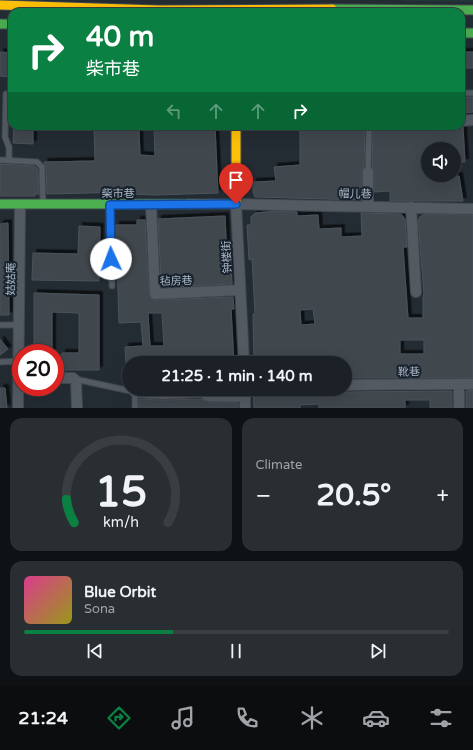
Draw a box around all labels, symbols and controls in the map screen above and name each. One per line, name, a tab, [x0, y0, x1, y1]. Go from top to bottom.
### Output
text: 40 m	[86, 20, 154, 54]
icon: right	[20, 24, 72, 76]
text: 柴市巷	[86, 58, 140, 80]
icon: left	[163, 100, 185, 122]
icon: ahead	[205, 100, 227, 122]
icon: ahead	[247, 100, 269, 122]
icon: right	[289, 100, 311, 122]
map controls	[421, 142, 461, 182]
button: sound	[421, 142, 461, 182]
pin	[219, 163, 253, 204]
icon: arrive	[225, 169, 247, 191]
street label: 柴市巷	[102, 187, 135, 200]
street label: 帽儿巷	[338, 187, 372, 201]
position arrow	[90, 238, 132, 280]
street label: 钟楼街	[220, 240, 234, 274]
street label: 姑姑庵	[4, 262, 18, 296]
street label: 毡房巷	[159, 274, 193, 288]
speed limit sign: 20	[12, 344, 64, 396]
street label: 靴巷	[398, 365, 420, 379]
text: 21:25 · 1 min · 140 m	[162, 367, 312, 385]
text: Climate	[256, 457, 302, 473]
text: 15	[95, 467, 147, 517]
text: 20.5°	[316, 477, 391, 514]
text: −	[256, 483, 271, 509]
text: +	[437, 483, 449, 509]
text: km/h	[103, 513, 139, 530]
text: Blue Orbit	[84, 583, 156, 601]
text: Sona	[84, 601, 115, 617]
icon: previous	[84, 640, 106, 662]
icon: pause	[225, 640, 247, 662]
icon: next	[367, 640, 389, 662]
icon: directions	[105, 704, 133, 732]
icon: music	[169, 704, 197, 732]
icon: phone	[233, 704, 261, 732]
icon: climate	[298, 704, 326, 732]
icon: car	[362, 704, 390, 732]
icon: filters	[427, 704, 455, 732]
text: 21:24	[18, 707, 68, 729]

